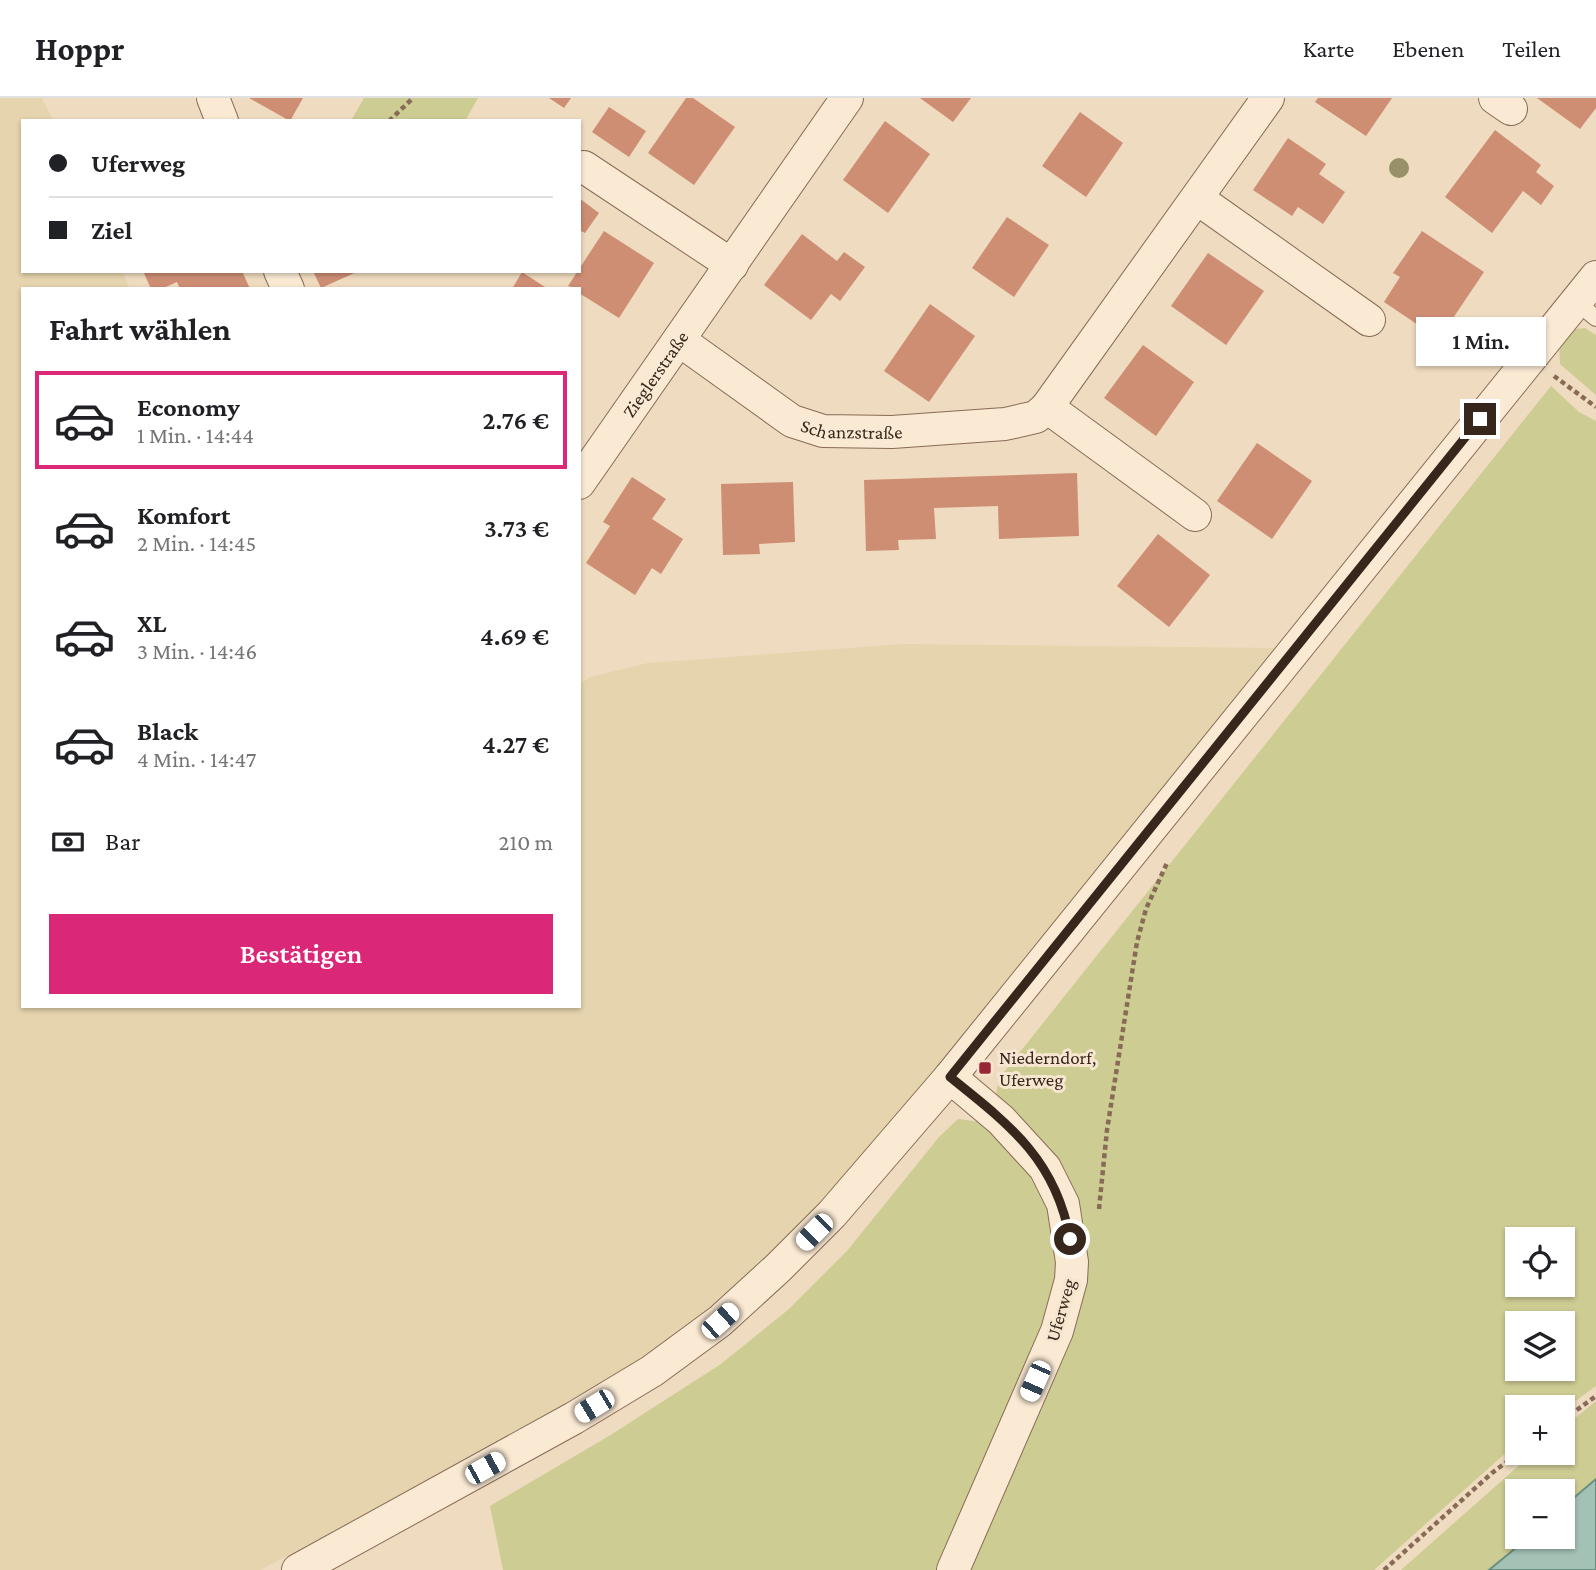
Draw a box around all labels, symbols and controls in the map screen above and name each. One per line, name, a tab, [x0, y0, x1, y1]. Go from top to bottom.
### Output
text: Hoppr	[35, 30, 124, 67]
text: Karte	[1303, 35, 1354, 62]
text: Ebenen	[1392, 35, 1464, 62]
text: Teilen	[1502, 35, 1561, 62]
text: Uferweg	[91, 149, 185, 178]
text: Ziel	[91, 216, 132, 245]
text: Fahrt wählen	[49, 311, 231, 347]
callout: 1 Min.	[1415, 317, 1545, 366]
street label: Zieglerstraße	[618, 327, 693, 421]
text: 1 Min.	[1452, 328, 1510, 354]
icon: car	[53, 389, 116, 452]
text: Economy	[137, 393, 240, 422]
route end	[1464, 403, 1496, 435]
text: 2.76 €	[483, 406, 549, 435]
street label: Schanzstraße	[798, 415, 903, 443]
text: 1 Min. · 14:44	[137, 422, 254, 448]
icon: car	[53, 497, 116, 560]
text: Komfort	[137, 501, 230, 530]
text: 3.73 €	[484, 514, 549, 543]
text: 2 Min. · 14:45	[137, 530, 256, 556]
icon: car	[53, 605, 116, 668]
text: XL	[137, 609, 166, 638]
text: 4.69 €	[480, 622, 549, 651]
text: 3 Min. · 14:46	[137, 638, 257, 664]
icon: car	[53, 713, 116, 776]
text: Black	[137, 717, 198, 746]
text: 4.27 €	[482, 730, 549, 759]
text: 4 Min. · 14:47	[137, 746, 256, 772]
icon: cash	[49, 823, 87, 861]
text: Bar	[105, 827, 141, 856]
text: 210 m	[499, 829, 553, 855]
button: Bestätigen	[49, 914, 553, 994]
place label: Niederndorf, Uferweg	[999, 1047, 1096, 1090]
marker: Niederndorf, Uferweg	[977, 1060, 993, 1076]
car	[792, 1210, 837, 1254]
route start	[1054, 1223, 1086, 1255]
map controls	[1505, 1227, 1575, 1549]
button: locate	[1505, 1227, 1575, 1297]
street label: Uferweg	[1042, 1276, 1079, 1344]
car	[698, 1299, 743, 1343]
button: layers	[1505, 1311, 1575, 1381]
car	[1017, 1358, 1054, 1404]
car	[571, 1386, 618, 1426]
button: +	[1505, 1395, 1575, 1465]
car	[462, 1449, 509, 1487]
button: −	[1505, 1479, 1575, 1549]

